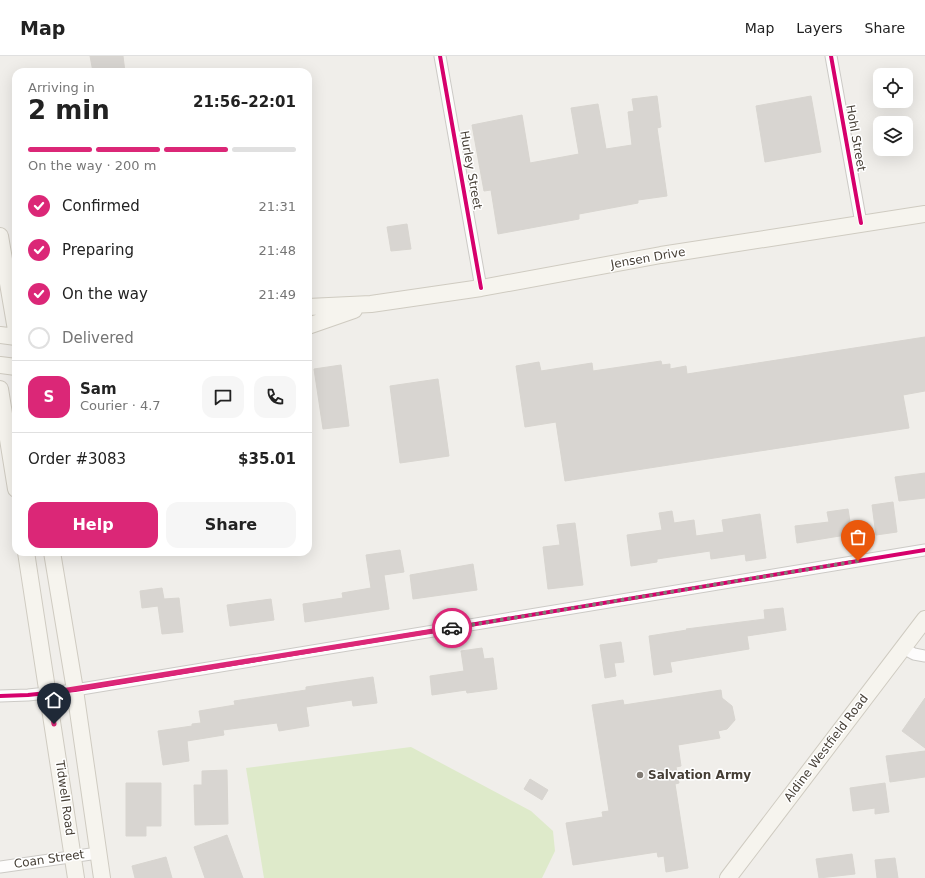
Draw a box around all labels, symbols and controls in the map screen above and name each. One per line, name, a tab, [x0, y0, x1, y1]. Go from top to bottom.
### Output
text: Map	[20, 17, 65, 39]
text: Map	[745, 20, 774, 36]
text: Layers	[796, 20, 843, 36]
text: Share	[865, 20, 905, 36]
map controls	[873, 68, 913, 156]
button: locate	[873, 68, 913, 108]
text: Arriving in	[28, 80, 95, 95]
text: 21:56–22:01	[193, 93, 296, 111]
text: 2 min	[28, 95, 110, 125]
street label: Hohl Street	[843, 104, 869, 173]
button: layers	[873, 116, 913, 156]
street label: Hurley Street	[457, 130, 485, 211]
text: On the way · 200 m	[28, 158, 156, 173]
icon: check	[28, 195, 50, 217]
text: Confirmed	[62, 197, 140, 215]
text: 21:31	[259, 199, 296, 214]
icon: check	[28, 239, 50, 261]
text: Preparing	[62, 241, 134, 259]
text: 21:48	[259, 243, 296, 258]
street label: Jensen Drive	[609, 245, 686, 272]
icon: check	[28, 283, 50, 305]
text: On the way	[62, 285, 148, 303]
text: 21:49	[259, 287, 296, 302]
text: Delivered	[62, 329, 134, 347]
button: chat	[202, 376, 244, 418]
button: phone	[254, 376, 296, 418]
text: Sam	[80, 380, 117, 398]
text: S	[44, 388, 54, 406]
text: Courier · 4.7	[80, 398, 161, 413]
text: Order #3083	[28, 450, 126, 468]
text: $35.01	[238, 450, 296, 468]
button: Help	[28, 502, 158, 548]
button: Share	[166, 502, 296, 548]
pin	[841, 520, 875, 561]
icon: bag	[847, 526, 869, 548]
courier	[432, 608, 472, 648]
icon: car	[441, 617, 463, 639]
pin	[37, 683, 71, 724]
icon: home	[43, 689, 65, 711]
street label: Aldine Westfield Road	[781, 692, 871, 804]
street label: Tidwell Road	[53, 759, 77, 836]
place label: Salvation Army	[648, 768, 751, 782]
marker: Salvation Army	[635, 770, 645, 780]
street label: Coan Street	[13, 847, 85, 871]

